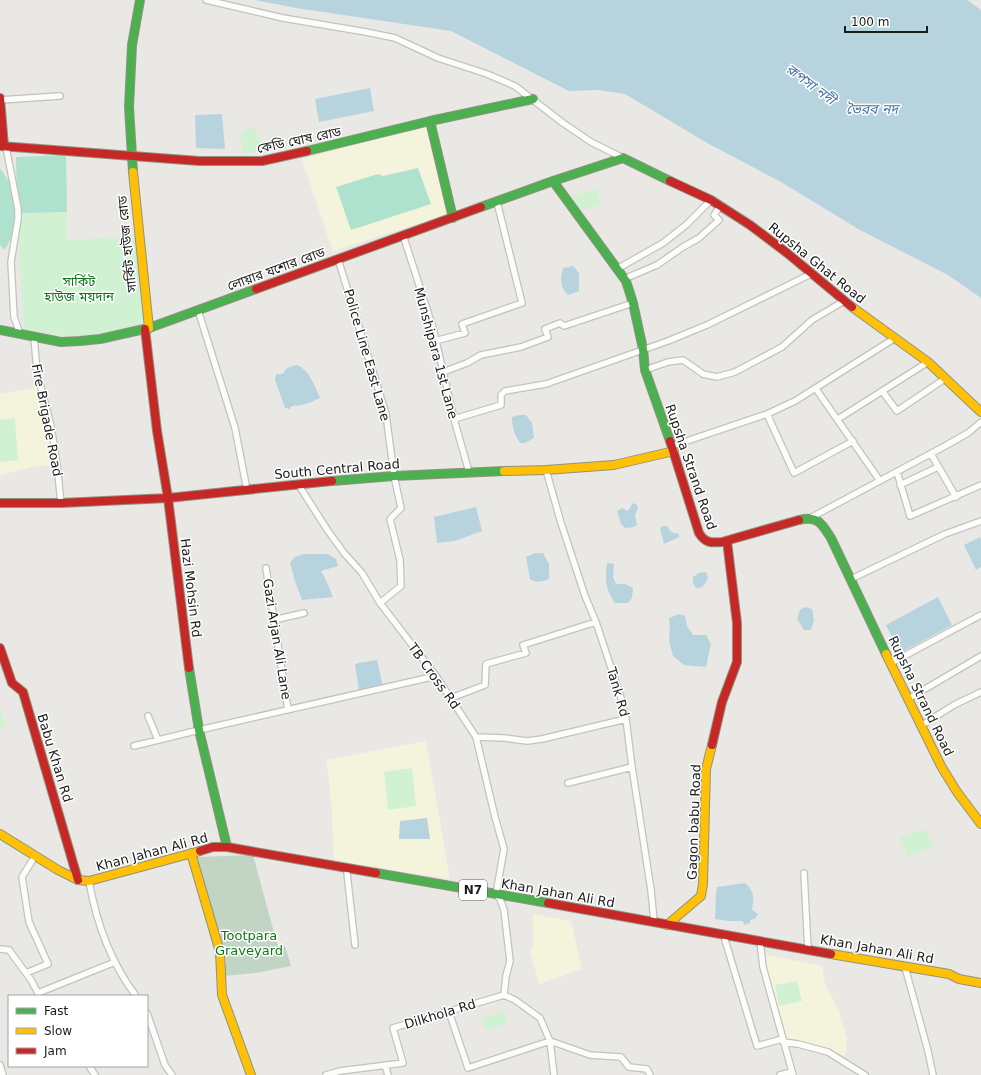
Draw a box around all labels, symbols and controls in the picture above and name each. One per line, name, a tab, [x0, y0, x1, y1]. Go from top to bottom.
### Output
scale bar	[845, 8, 927, 34]
text: 100 m	[851, 15, 889, 29]
water label: রূপসা নদী	[783, 60, 841, 110]
water label: ভৈরব নদ	[846, 101, 901, 117]
street label: কেডি ঘোষ রোড	[256, 124, 343, 156]
street label: সার্কিট হাউজ রোড	[114, 194, 140, 294]
street label: Rupsha Ghat Road	[766, 219, 868, 307]
street label: লোয়ার যশোর রোড	[225, 244, 328, 294]
park label: সার্কিট হাউজ ময়দান	[43, 274, 114, 304]
street label: Munshipara 1st Lane	[411, 286, 461, 420]
street label: Police Line East Lane	[341, 287, 393, 423]
street label: Fire Brigade Road	[29, 362, 65, 478]
street label: Rupsha Strand Road	[662, 402, 720, 532]
street label: South Central Road	[274, 456, 400, 482]
street label: Hazi Mohsin Rd	[177, 538, 205, 638]
street label: Gazi Arjan Ali Lane	[260, 577, 294, 701]
street label: Rupsha Strand Road	[885, 633, 957, 759]
street label: TB Cross Rd	[404, 639, 463, 712]
street label: Tank Rd	[603, 664, 632, 719]
street label: Babu Khan Rd	[34, 712, 76, 804]
street label: Gagon babu Road	[684, 764, 704, 880]
street label: Khan Jahan Ali Rd	[95, 830, 209, 874]
street label: Khan Jahan Ali Rd	[500, 876, 616, 910]
road number: N7	[459, 880, 487, 900]
park label: Tootpara Graveyard	[215, 928, 283, 958]
street label: Khan Jahan Ali Rd	[819, 932, 935, 966]
legend	[8, 995, 148, 1067]
street label: Dilkhola Rd	[402, 996, 478, 1032]
text: Fast	[44, 1004, 68, 1018]
text: Slow	[44, 1024, 72, 1038]
text: Jam	[43, 1044, 67, 1058]

